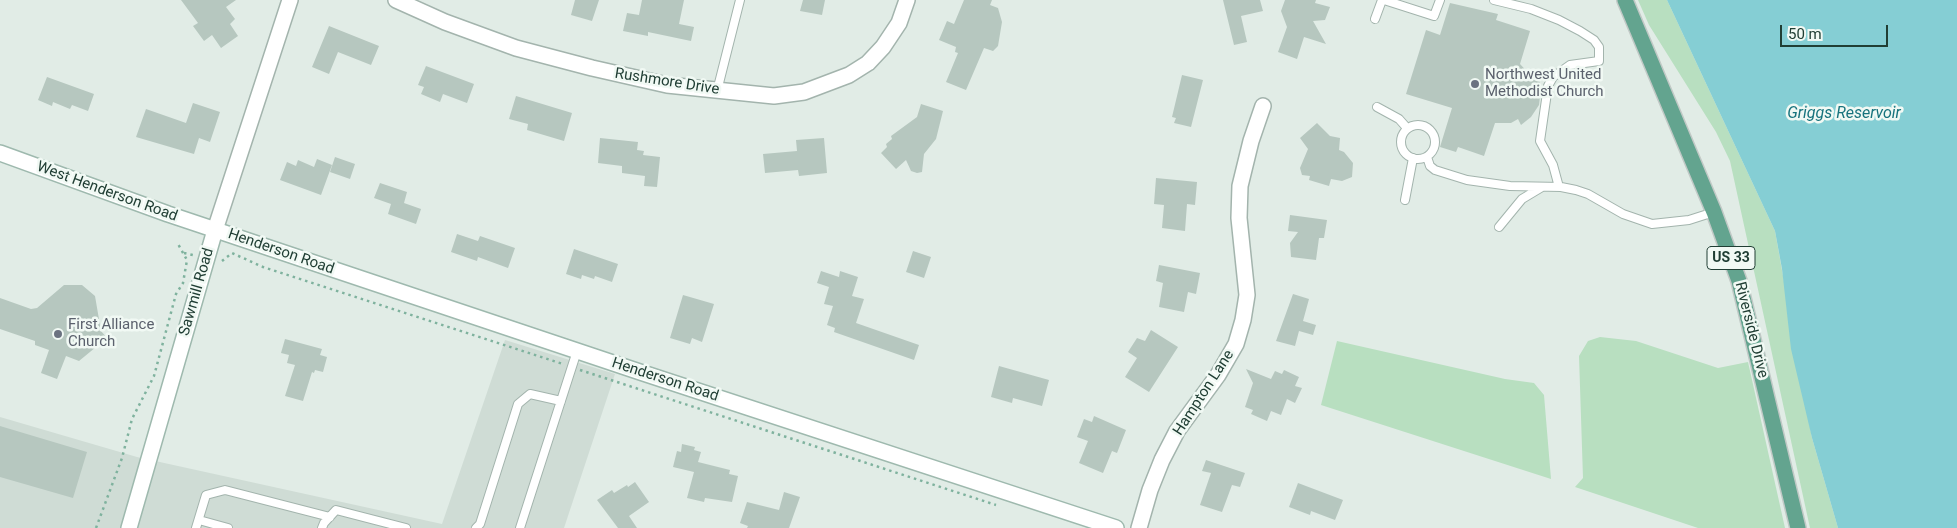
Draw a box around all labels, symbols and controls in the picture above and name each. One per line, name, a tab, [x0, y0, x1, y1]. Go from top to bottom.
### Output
scale bar	[1782, 15, 1890, 47]
text: 50 m	[1788, 25, 1822, 43]
street label: Rushmore Drive	[613, 65, 721, 99]
place label: Northwest United Methodist Church	[1485, 66, 1604, 101]
marker: Northwest United Methodist Church	[1469, 78, 1481, 90]
water label: Griggs Reservoir	[1787, 104, 1901, 124]
street label: West Henderson Road	[34, 158, 180, 226]
street label: Henderson Road	[226, 225, 336, 279]
street label: Sawmill Road	[176, 246, 218, 338]
road number: US 33	[1707, 247, 1755, 270]
street label: Riverside Drive	[1730, 280, 1772, 380]
place label: First Alliance Church	[68, 316, 154, 351]
marker: First Alliance Church	[52, 328, 64, 340]
street label: Hampton Lane	[1170, 347, 1238, 439]
street label: Henderson Road	[609, 354, 721, 406]

